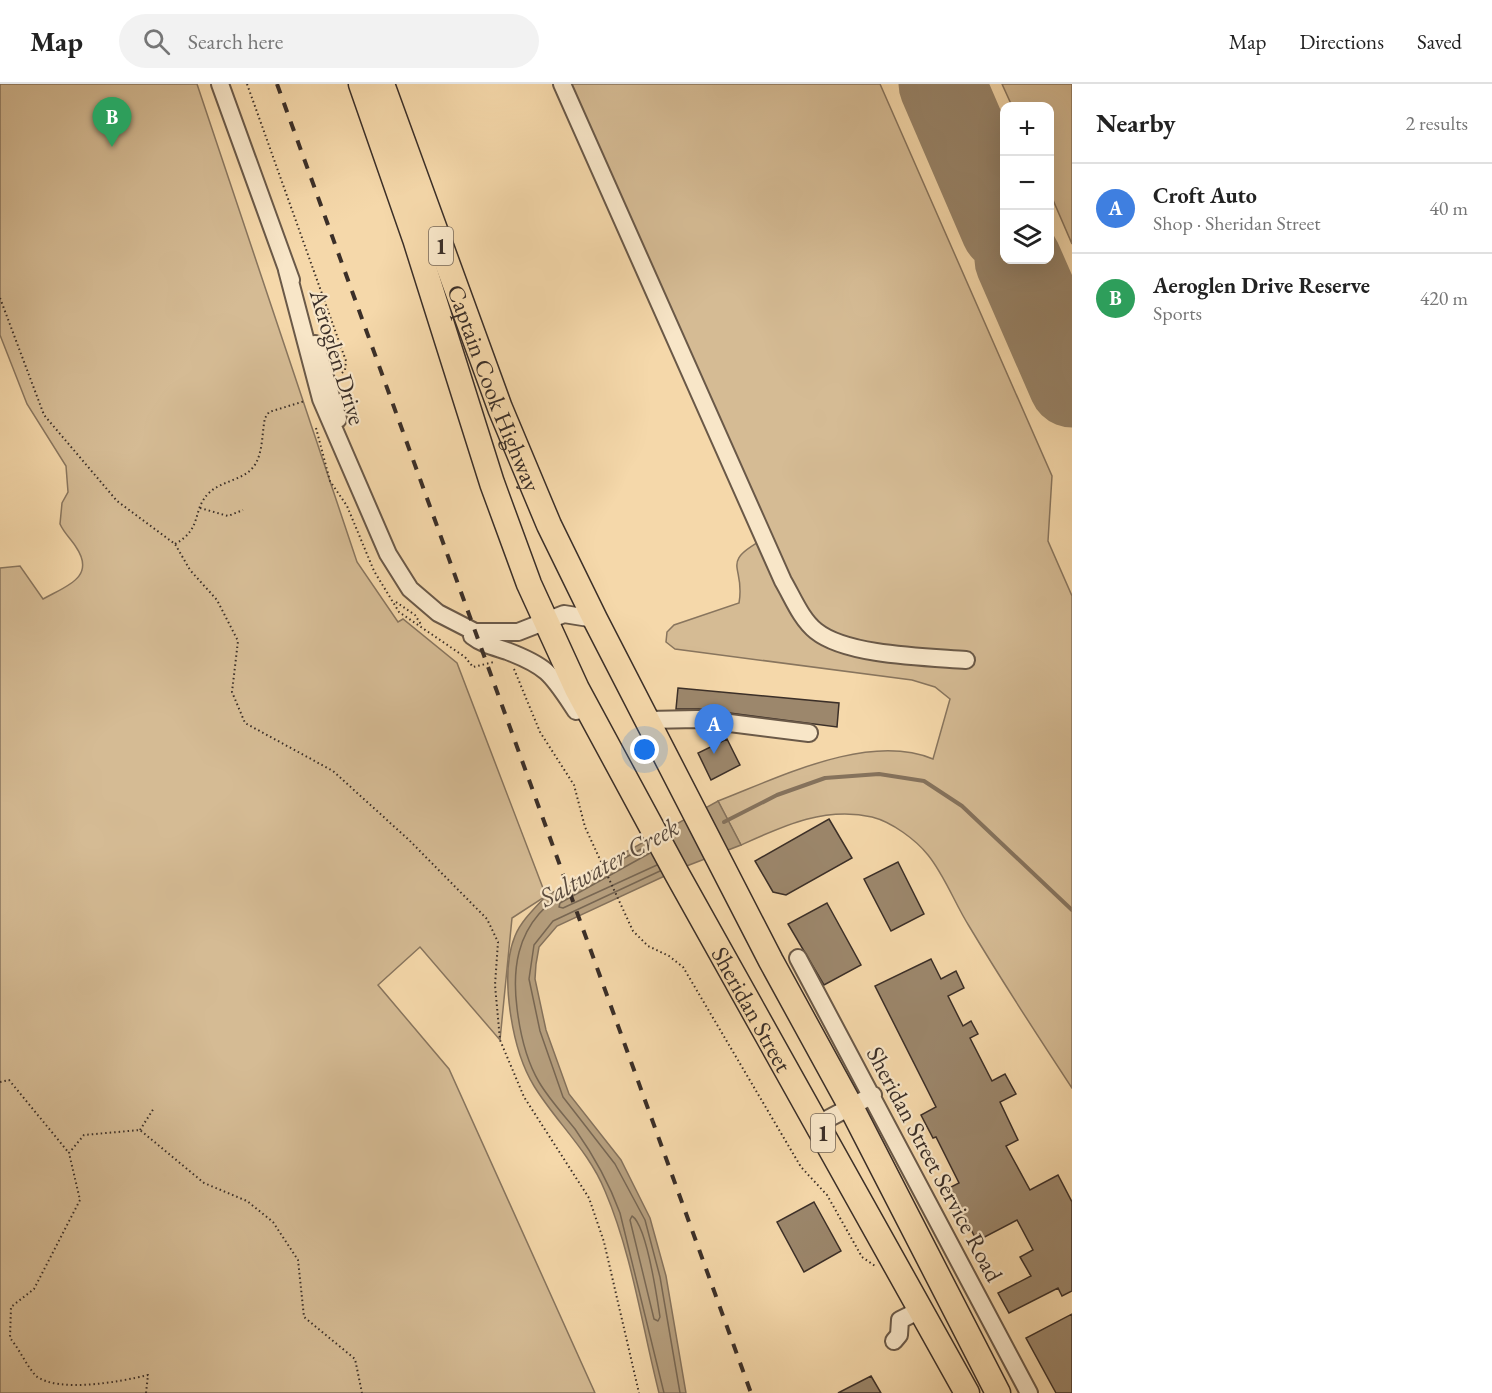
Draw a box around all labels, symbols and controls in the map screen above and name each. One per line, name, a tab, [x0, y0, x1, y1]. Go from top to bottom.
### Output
search box	[119, 14, 539, 68]
text: Map	[30, 23, 83, 59]
icon: search	[140, 25, 173, 58]
text: Search here	[188, 27, 283, 56]
text: Map	[1229, 28, 1266, 55]
text: Directions	[1299, 28, 1384, 55]
text: Saved	[1417, 28, 1462, 55]
pin: B	[92, 98, 132, 147]
map controls	[1000, 102, 1054, 264]
button: +	[1000, 102, 1054, 156]
text: Nearby	[1096, 106, 1176, 140]
text: 2 results	[1405, 110, 1468, 136]
button: −	[1000, 156, 1054, 210]
text: Croft Auto	[1153, 181, 1257, 210]
text: A	[1108, 195, 1123, 221]
text: 40 m	[1429, 195, 1468, 221]
button: layers	[1000, 210, 1054, 264]
text: Shop · Sheridan Street	[1153, 210, 1320, 236]
road number: 1	[429, 227, 453, 265]
text: Aeroglen Drive Reserve	[1153, 271, 1370, 300]
street label: Captain Cook Highway	[441, 280, 549, 497]
street label: Aeroglen Drive	[302, 284, 373, 429]
text: B	[1109, 285, 1122, 311]
text: 420 m	[1420, 285, 1468, 311]
text: Sports	[1153, 300, 1202, 326]
pin: A	[694, 704, 734, 754]
your location	[630, 735, 659, 764]
water label: Saltwater Creek	[532, 809, 685, 915]
street label: Sheridan Street	[705, 941, 800, 1078]
street label: Sheridan Street Service Road	[860, 1041, 1011, 1288]
road number: 1	[811, 1114, 835, 1152]

